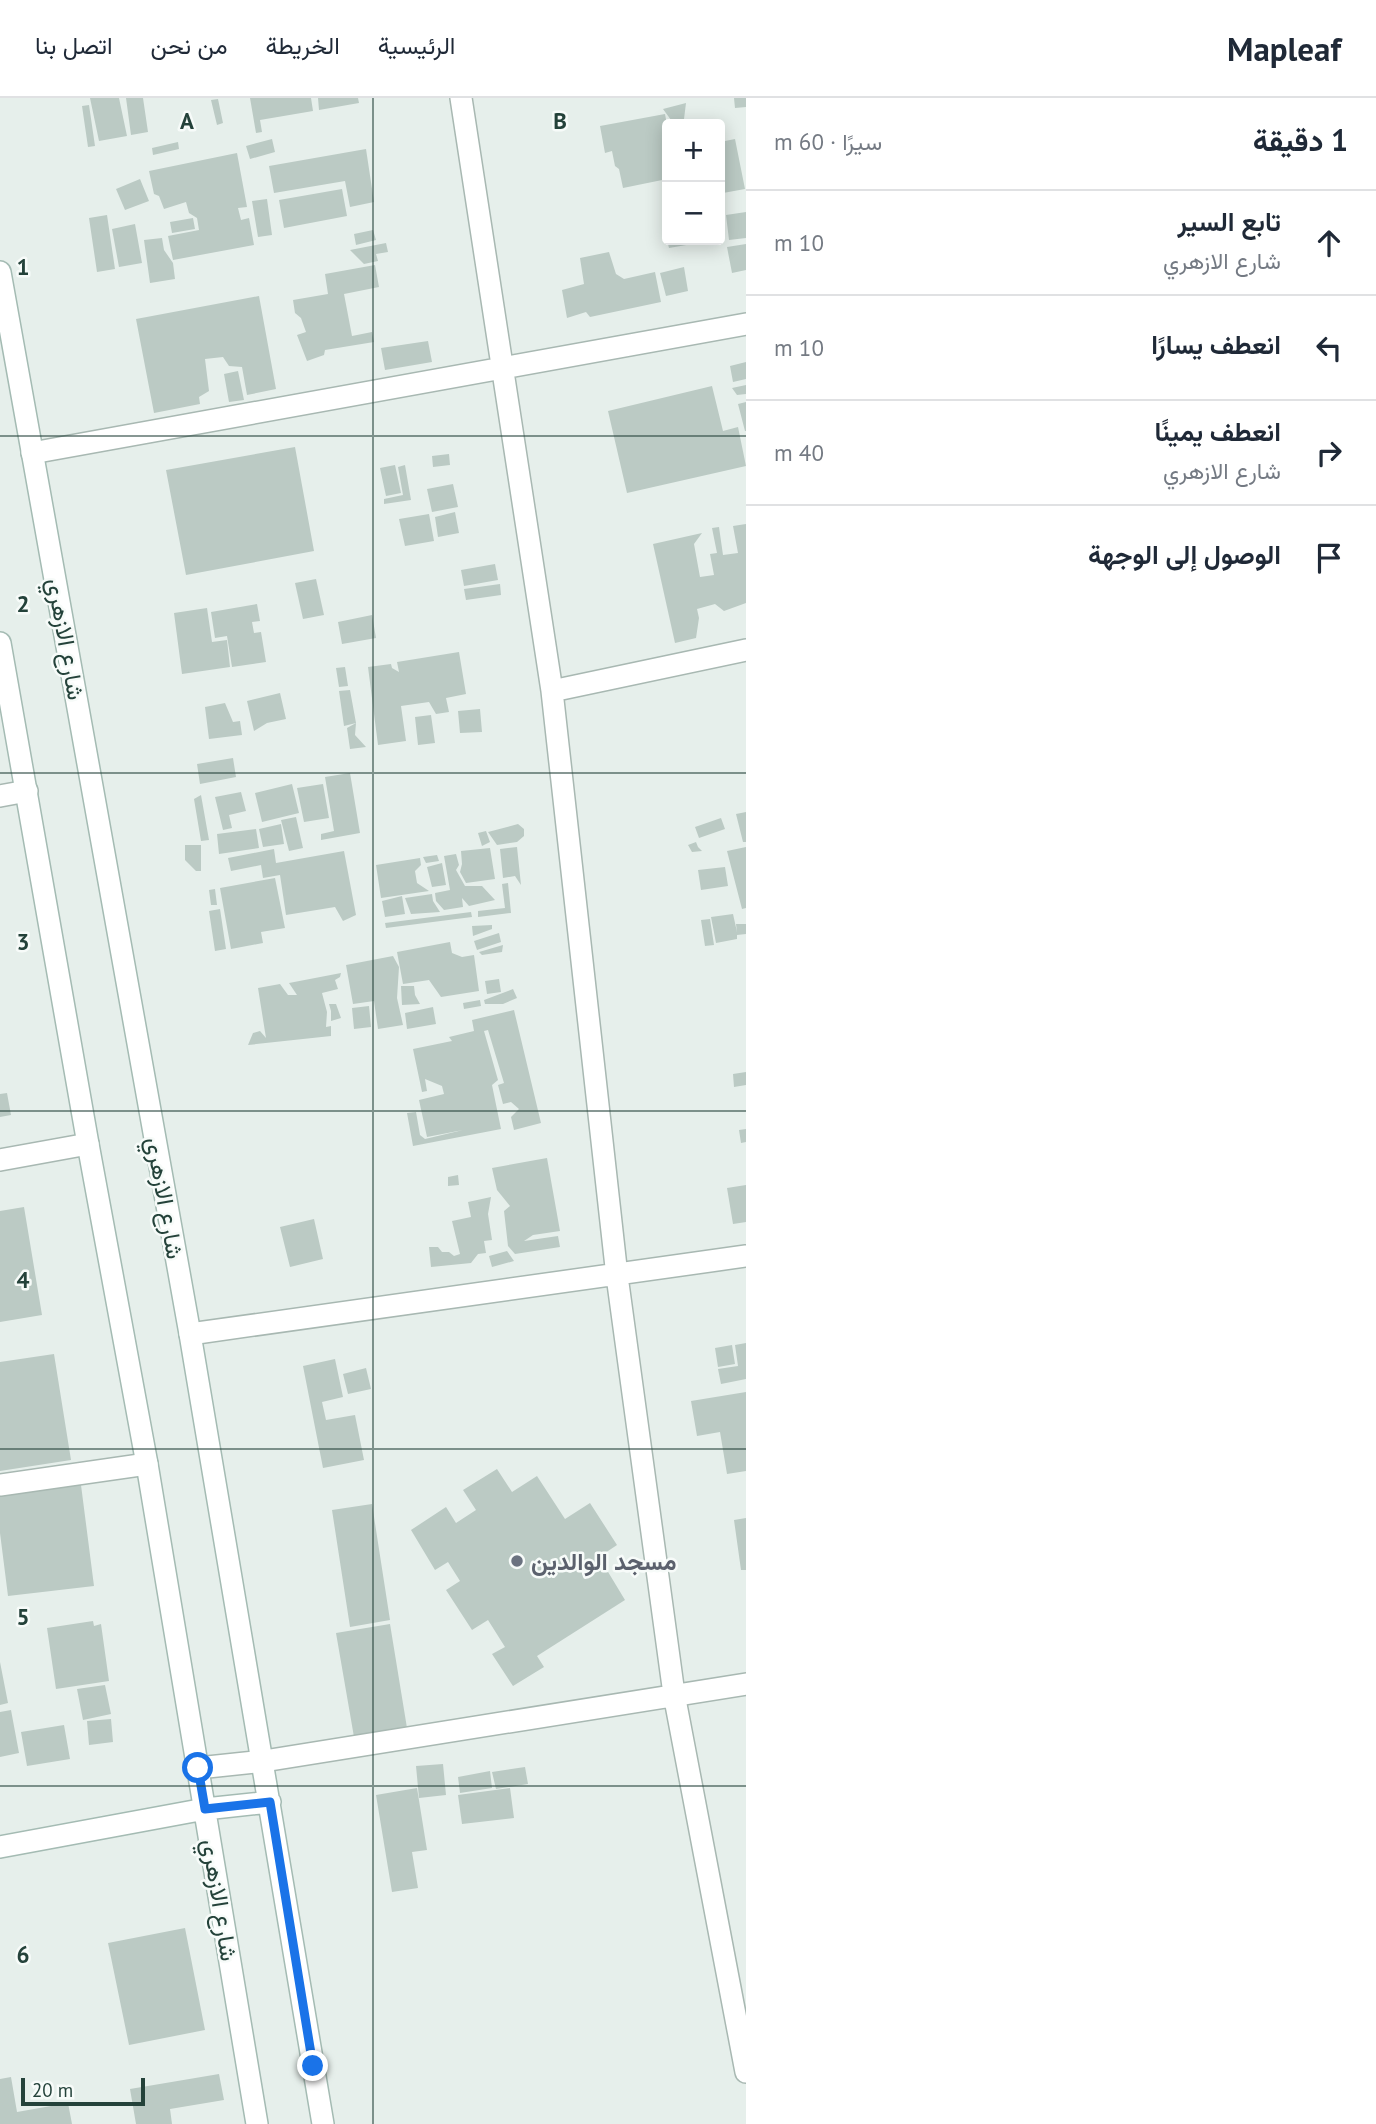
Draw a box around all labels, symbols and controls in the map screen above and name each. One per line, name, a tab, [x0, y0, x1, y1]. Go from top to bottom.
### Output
text: Mapleaf	[1227, 27, 1341, 70]
text: اتصل بنا	[35, 30, 113, 61]
text: من نحن	[151, 30, 228, 61]
text: الخريطة	[266, 30, 340, 61]
text: الرئيسية	[378, 30, 455, 61]
text: A	[180, 106, 194, 135]
text: B	[553, 106, 567, 135]
map controls	[662, 119, 725, 245]
button: +	[662, 119, 725, 182]
text: 1 دقيقة	[1253, 120, 1348, 159]
text: سيرًا · 60 m	[774, 127, 882, 156]
button: −	[662, 182, 725, 245]
text: تابع السير	[1177, 205, 1281, 238]
icon: ahead	[1310, 224, 1348, 262]
text: 10 m	[774, 228, 824, 257]
text: شارع الازهري	[1163, 246, 1281, 275]
text: 1	[16, 252, 30, 281]
text: انعطف يسارًا	[1151, 328, 1281, 361]
icon: left	[1310, 329, 1348, 367]
text: 10 m	[774, 333, 824, 362]
text: انعطف يمينًا	[1155, 415, 1281, 448]
icon: right	[1310, 434, 1348, 472]
text: 40 m	[774, 438, 824, 467]
text: شارع الازهري	[1163, 456, 1281, 485]
text: الوصول إلى الوجهة	[1088, 538, 1281, 571]
icon: arrive	[1310, 539, 1348, 577]
street label: شارع الازهري	[36, 576, 92, 703]
text: 2	[16, 589, 30, 618]
text: 3	[16, 927, 30, 956]
street label: شارع الازهري	[135, 1135, 191, 1262]
text: 4	[16, 1265, 30, 1294]
place label: مسجد الوالدين	[531, 1546, 677, 1577]
marker: مسجد الوالدين	[509, 1553, 525, 1569]
text: 5	[16, 1602, 30, 1631]
route start	[182, 1752, 213, 1783]
street label: شارع الازهري	[191, 1837, 245, 1964]
text: 6	[16, 1940, 30, 1969]
route end	[297, 2050, 328, 2081]
scale bar	[21, 2075, 145, 2107]
text: 20 m	[32, 2078, 73, 2102]

